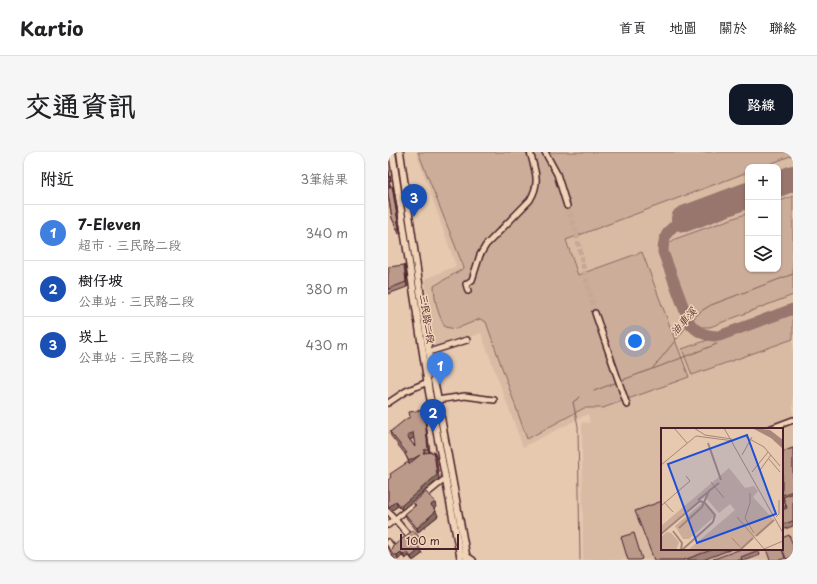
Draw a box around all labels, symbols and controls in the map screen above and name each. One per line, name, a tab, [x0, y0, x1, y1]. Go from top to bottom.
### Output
text: Kartio	[20, 14, 83, 42]
text: 首頁	[619, 17, 647, 38]
text: 地圖	[669, 17, 697, 38]
text: 關於	[719, 17, 747, 38]
text: 聯絡	[769, 17, 797, 38]
text: 交通資訊	[24, 83, 136, 126]
button: 路線	[729, 84, 793, 125]
map controls	[745, 164, 781, 272]
button: +	[745, 164, 781, 200]
text: 附近	[40, 165, 74, 191]
text: 3筆結果	[300, 169, 348, 188]
pin: 3	[401, 184, 427, 217]
button: −	[745, 200, 781, 236]
text: 7-Eleven	[78, 212, 141, 235]
text: 1	[50, 223, 56, 242]
text: 340 m	[305, 223, 348, 242]
text: 超市 · 三民路二段	[78, 235, 181, 254]
button: layers	[745, 236, 781, 272]
text: 樹仔坡	[78, 268, 123, 291]
text: 2	[48, 279, 58, 298]
text: 380 m	[305, 279, 348, 298]
text: 公車站 · 三民路二段	[78, 291, 194, 310]
street label: 三民路二段	[417, 293, 439, 345]
water label: 油車溪	[666, 302, 701, 339]
text: 崁上	[78, 324, 108, 347]
your location	[625, 331, 645, 351]
text: 3	[49, 335, 57, 354]
text: 430 m	[306, 335, 348, 354]
text: 公車站 · 三民路二段	[78, 347, 194, 366]
pin: 1	[427, 352, 453, 385]
pin: 2	[420, 399, 446, 432]
inset map	[661, 428, 783, 550]
scale bar	[400, 532, 459, 551]
text: 100 m	[406, 532, 440, 549]

